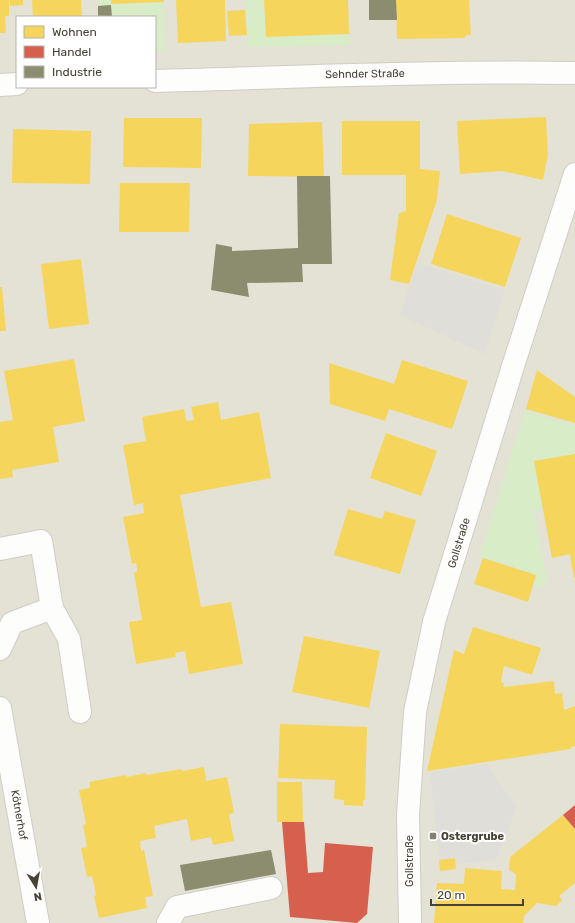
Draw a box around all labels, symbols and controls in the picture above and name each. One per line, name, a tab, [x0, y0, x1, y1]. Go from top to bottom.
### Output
legend	[16, 16, 156, 88]
text: Wohnen	[52, 25, 97, 39]
text: Handel	[52, 45, 91, 59]
text: Industrie	[52, 65, 102, 79]
street label: Sehnder Straße	[325, 67, 405, 81]
street label: Gollstraße	[445, 516, 473, 570]
street label: Kötnerhof	[8, 789, 30, 842]
place label: Ostergrube	[441, 830, 504, 843]
marker: Ostergrube	[428, 831, 438, 841]
street label: Gollstraße	[403, 835, 416, 887]
north arrow	[16, 867, 56, 907]
scale bar	[431, 881, 523, 907]
text: 20 m	[437, 888, 465, 902]
text: N	[33, 889, 43, 903]

